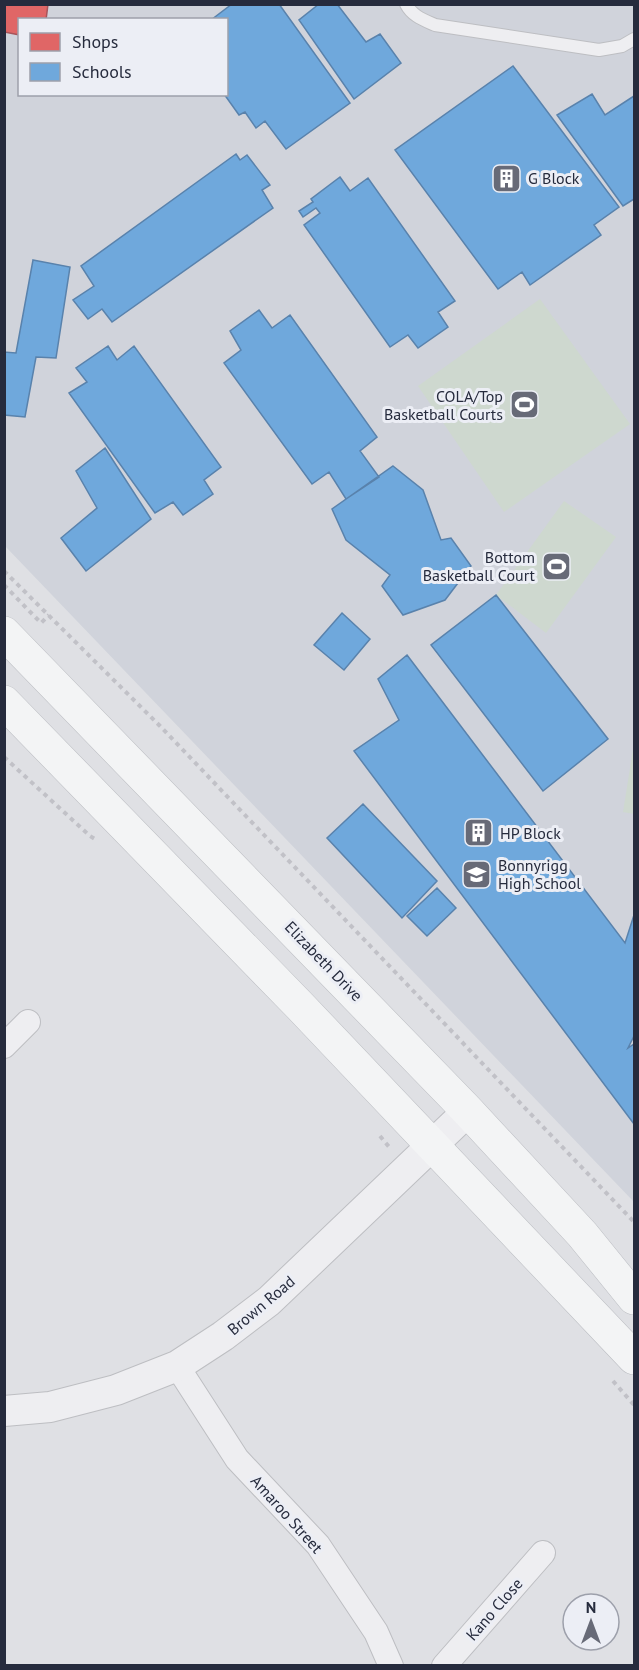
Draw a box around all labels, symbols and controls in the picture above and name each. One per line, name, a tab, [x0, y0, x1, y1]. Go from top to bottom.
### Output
legend	[18, 18, 228, 96]
text: Shops	[72, 30, 118, 53]
text: Schools	[72, 60, 132, 83]
building icon: G Block	[491, 162, 523, 194]
place label: G Block	[528, 168, 580, 188]
place label: COLA/Top Basketball Courts	[384, 386, 503, 424]
sports icon: COLA/Top Basketball Courts	[508, 389, 540, 421]
place label: Bottom Basketball Court	[423, 547, 536, 585]
sports icon: Bottom Basketball Court	[540, 550, 572, 582]
building icon: HP Block	[463, 817, 495, 849]
place label: HP Block	[500, 823, 561, 843]
place label: Bonnyrigg High School	[498, 855, 581, 893]
school or university icon: Bonnyrigg High School	[461, 858, 493, 890]
street label: Elizabeth Drive	[281, 917, 367, 1005]
street label: Brown Road	[223, 1271, 299, 1339]
street label: Amaroo Street	[247, 1471, 328, 1558]
street label: Kano Close	[461, 1574, 527, 1644]
north arrow	[561, 1592, 621, 1652]
text: N	[586, 1597, 596, 1617]

